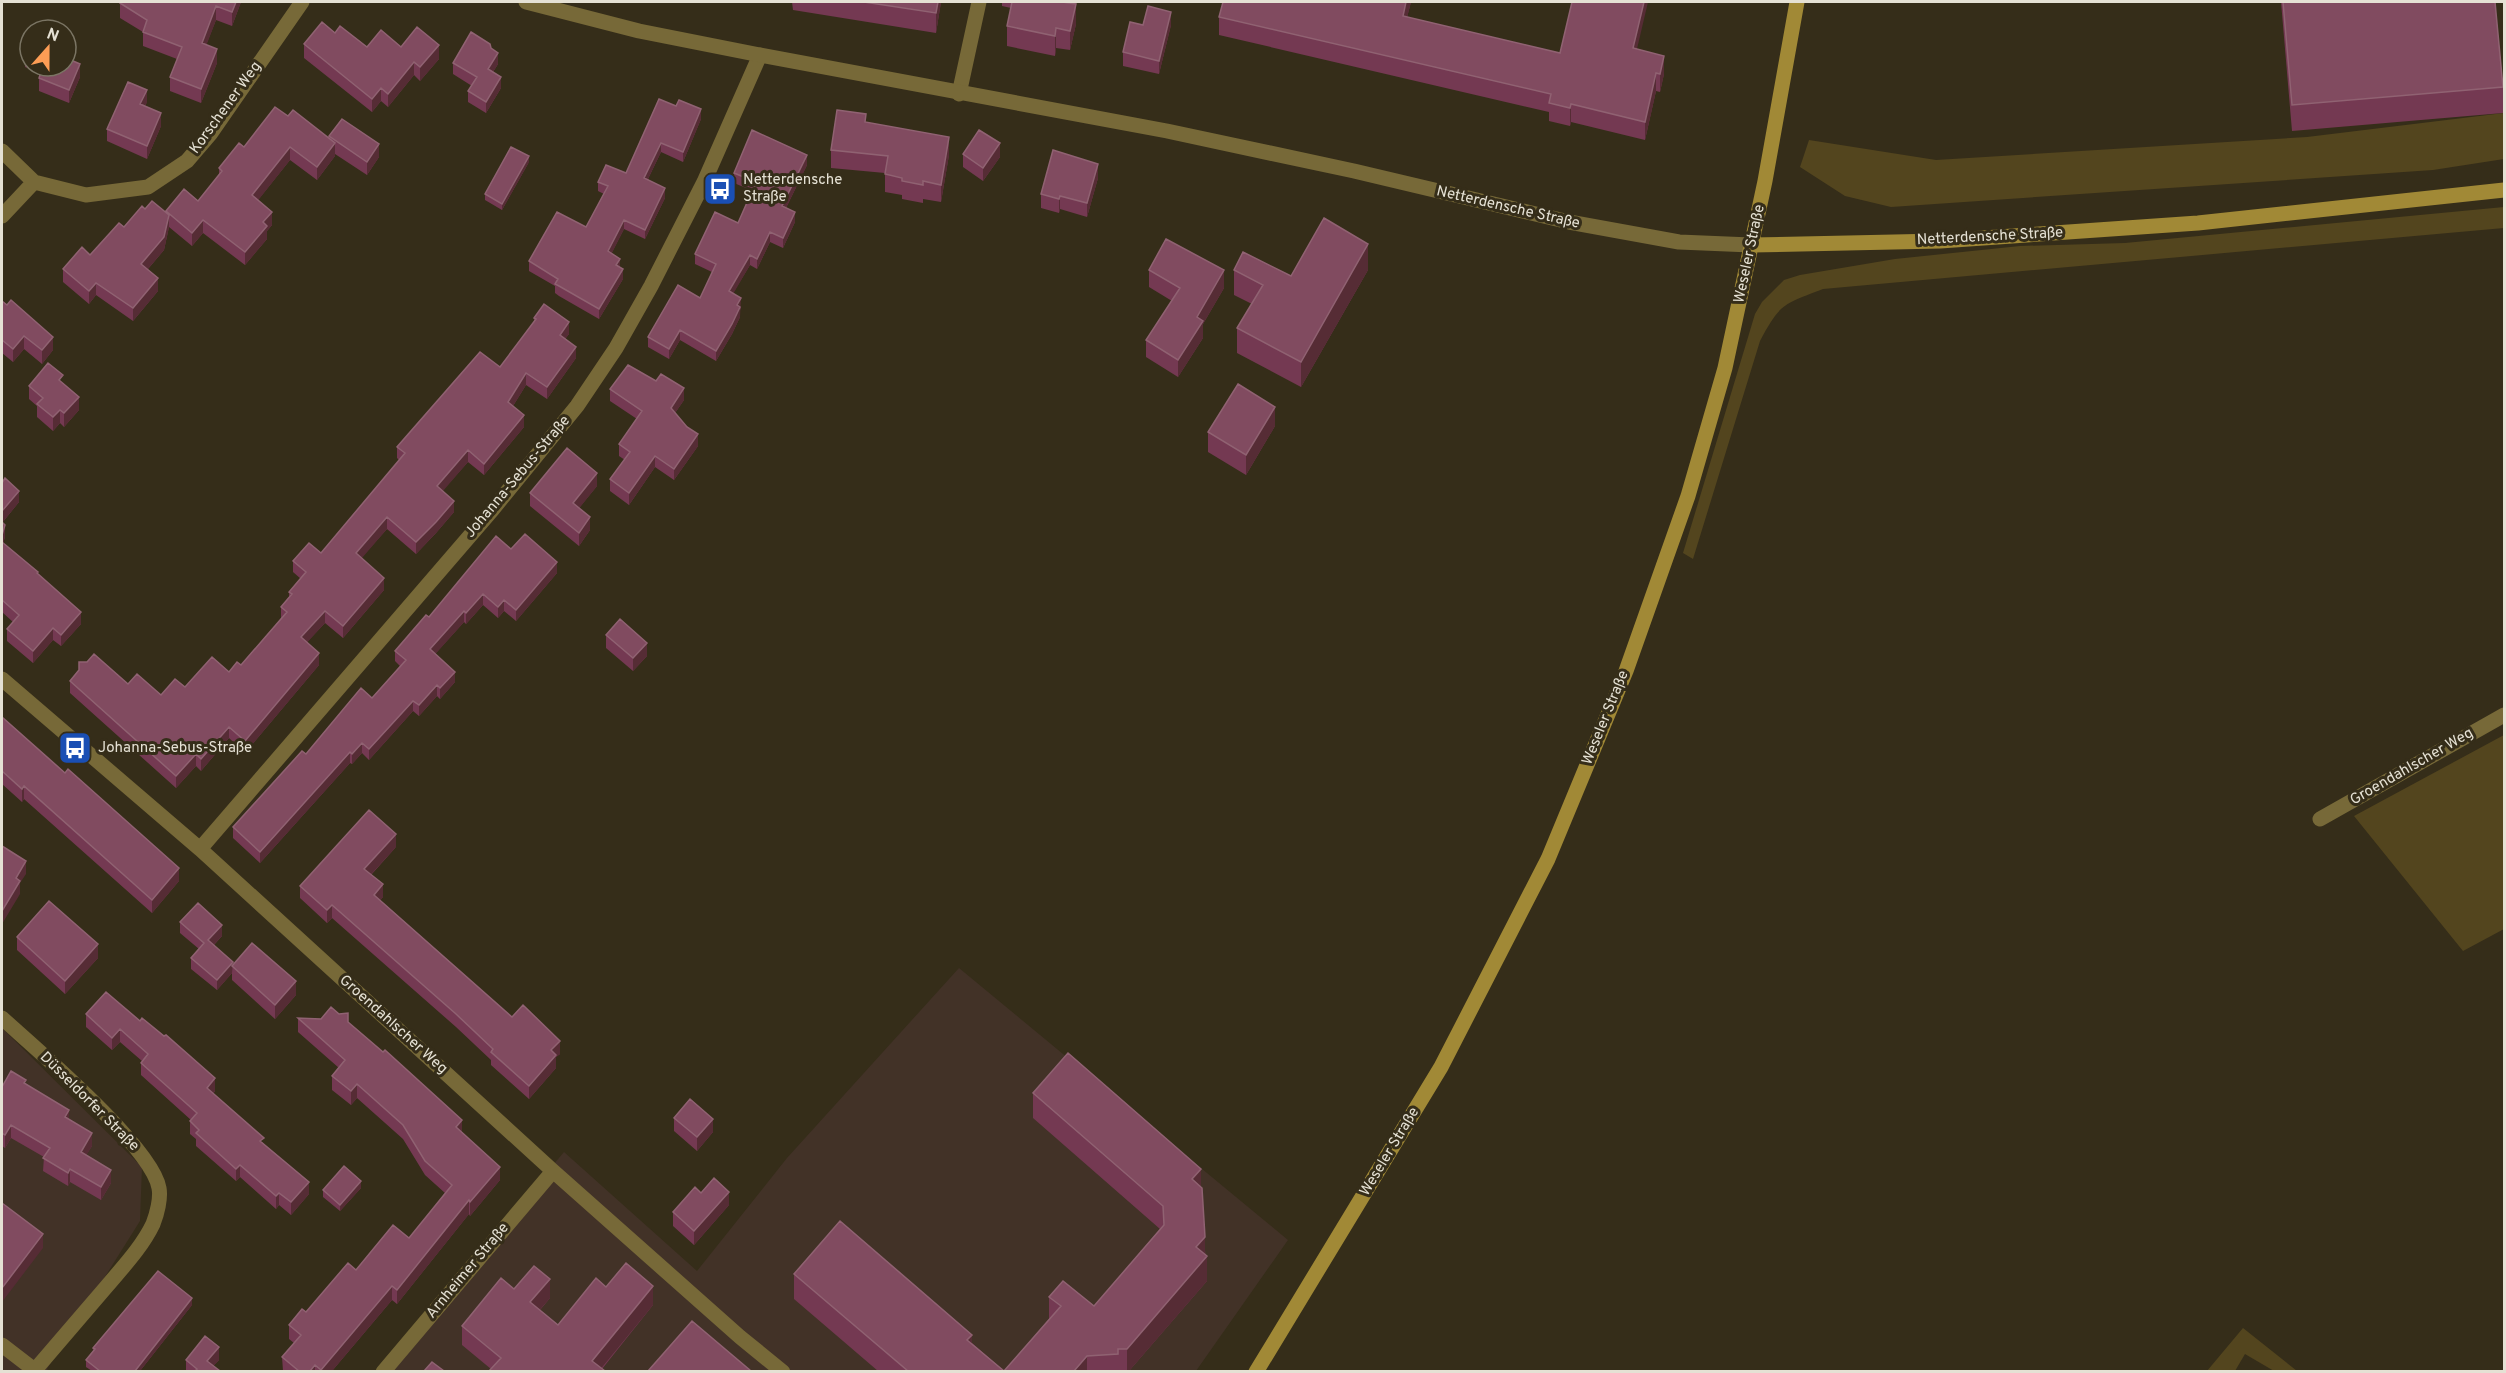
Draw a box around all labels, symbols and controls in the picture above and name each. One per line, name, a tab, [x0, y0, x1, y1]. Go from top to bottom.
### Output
north arrow	[18, 18, 78, 78]
text: N	[44, 24, 62, 47]
street label: Korschener Weg	[186, 58, 266, 158]
bus stop icon: Netterdensche Straße	[702, 171, 738, 207]
place label: Netterdensche Straße	[743, 171, 842, 207]
street label: Netterdensche Straße	[1434, 182, 1582, 234]
street label: Weseler Straße	[1730, 203, 1770, 305]
street label: Netterdensche Straße	[1916, 224, 2064, 250]
street label: Johanna-Sebus-Straße	[461, 412, 575, 542]
street label: Weseler Straße	[1578, 668, 1634, 768]
street label: Groendahlscher Weg	[2347, 724, 2477, 810]
bus stop icon: Johanna-Sebus-Straße	[57, 730, 93, 766]
place label: Johanna-Sebus-Straße	[98, 739, 252, 758]
street label: Groendahlscher Weg	[335, 971, 451, 1079]
street label: Düsseldorfer Straße	[35, 1048, 143, 1156]
street label: Weseler Straße	[1356, 1104, 1424, 1200]
street label: Arnheimer Straße	[422, 1219, 514, 1323]

